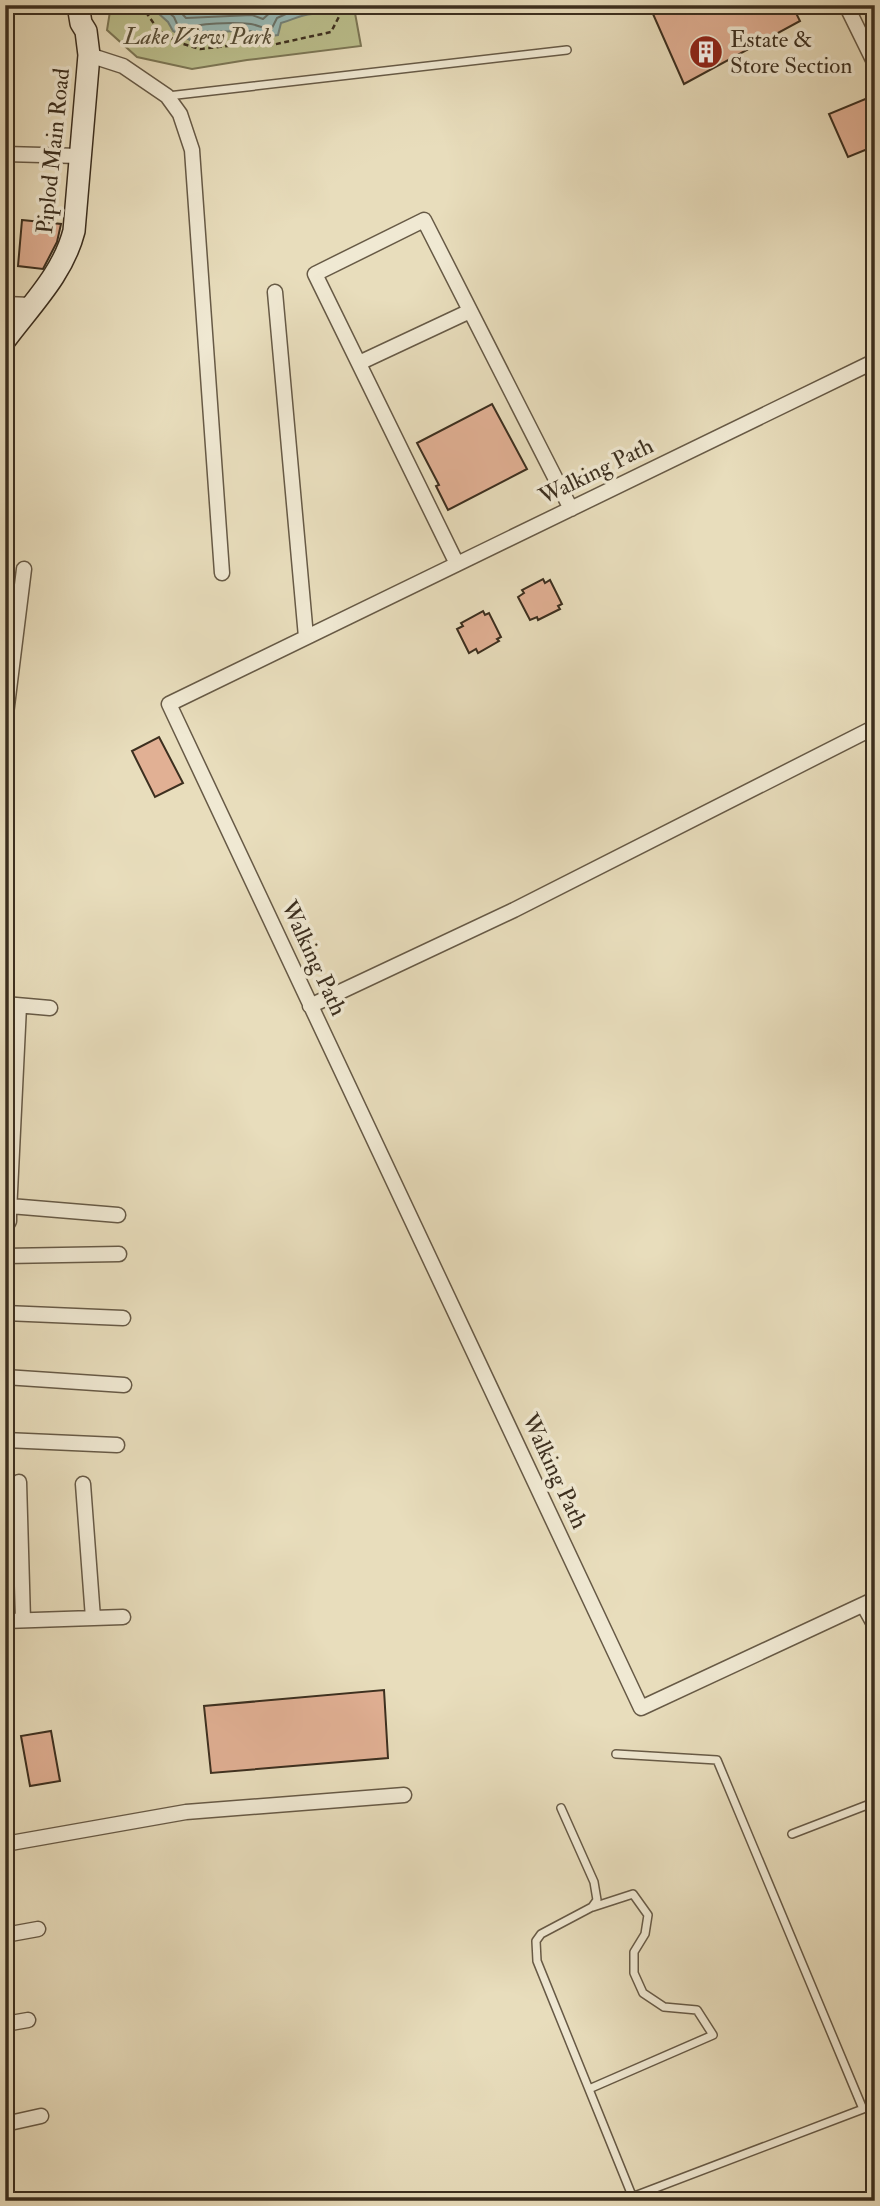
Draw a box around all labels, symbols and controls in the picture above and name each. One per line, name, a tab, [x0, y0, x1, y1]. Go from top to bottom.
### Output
park label: Lake View Park	[123, 22, 272, 51]
place label: Estate & Store Section	[730, 25, 852, 80]
building icon: Estate & Store Section	[687, 33, 725, 71]
street label: Piplod Main Road	[30, 67, 77, 235]
street label: Walking Path	[533, 431, 658, 512]
street label: Walking Path	[274, 895, 353, 1020]
street label: Walking Path	[515, 1408, 594, 1533]

